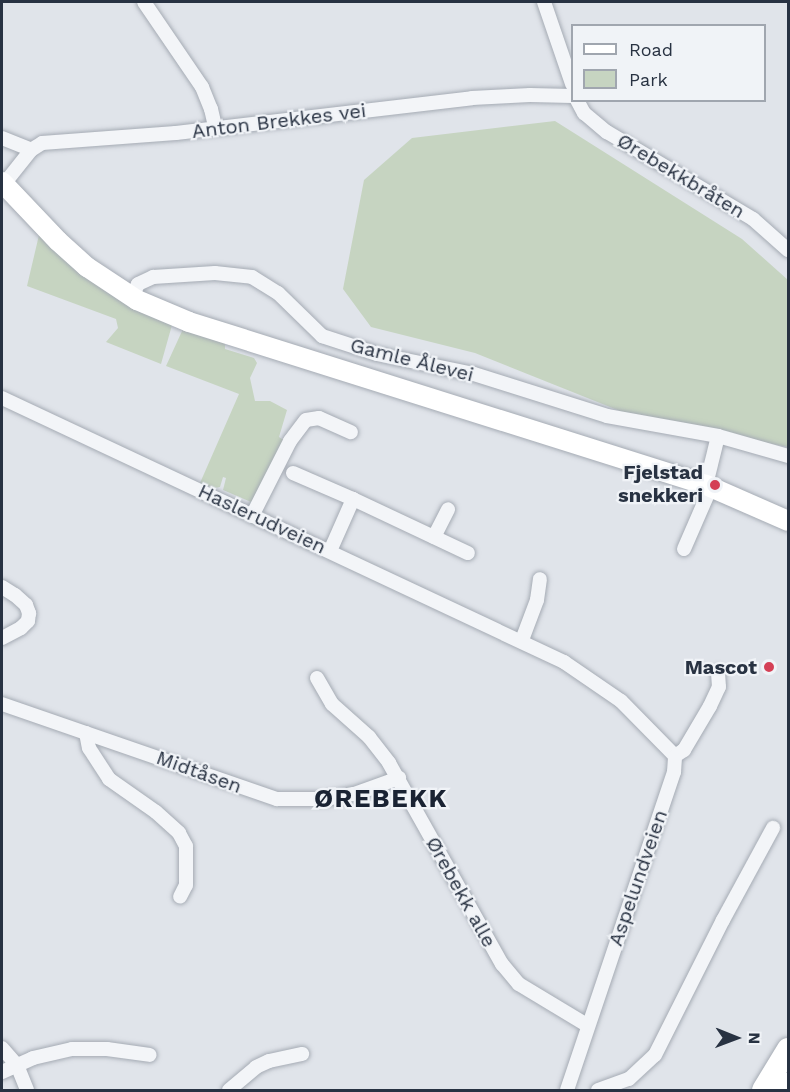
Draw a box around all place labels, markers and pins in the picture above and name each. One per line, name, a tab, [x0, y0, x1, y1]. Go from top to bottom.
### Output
place label: Fjelstad snekkeri	[618, 461, 703, 508]
marker: Fjelstad snekkeri	[708, 478, 722, 492]
place label: Mascot	[685, 655, 757, 679]
marker: Mascot	[762, 660, 776, 674]

